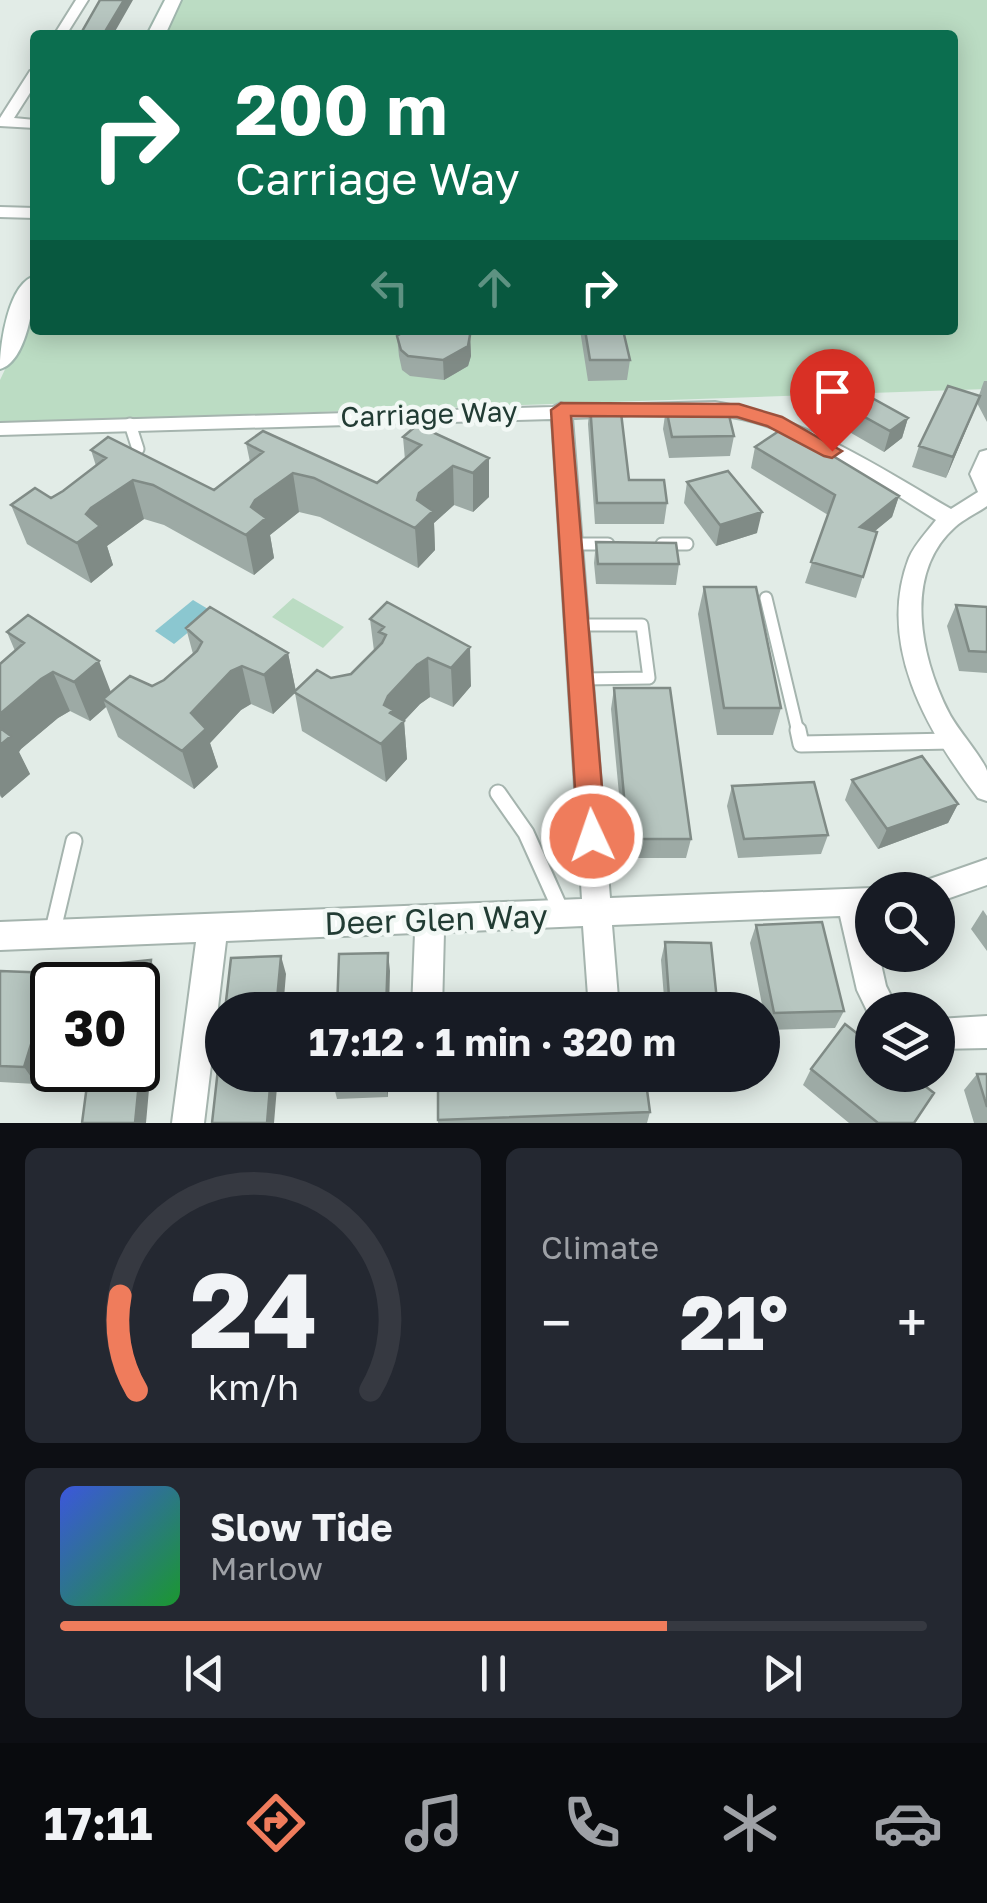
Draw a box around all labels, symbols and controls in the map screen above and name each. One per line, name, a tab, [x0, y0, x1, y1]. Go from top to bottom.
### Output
text: 200 m	[235, 66, 447, 150]
icon: right	[70, 70, 200, 200]
text: Carriage Way	[235, 151, 520, 205]
icon: left	[362, 260, 417, 315]
icon: ahead	[467, 260, 522, 315]
icon: right	[572, 260, 627, 315]
pin	[790, 349, 875, 452]
icon: arrive	[805, 364, 860, 419]
street label: Carriage Way	[340, 394, 518, 433]
position arrow	[540, 784, 644, 888]
map controls	[855, 872, 955, 1092]
button: search	[855, 872, 955, 972]
street label: Deer Glen Way	[324, 896, 548, 942]
speed limit sign: 30	[30, 962, 160, 1092]
button: layers	[855, 992, 955, 1092]
text: 17:12 · 1 min · 320 m	[309, 1019, 676, 1064]
text: Climate	[541, 1228, 659, 1266]
text: 24	[189, 1246, 317, 1371]
text: 21°	[680, 1276, 788, 1367]
text: −	[541, 1289, 571, 1355]
text: +	[897, 1289, 927, 1355]
text: km/h	[208, 1365, 298, 1408]
text: Slow Tide	[210, 1504, 393, 1549]
text: Marlow	[210, 1549, 323, 1587]
icon: previous	[177, 1646, 232, 1701]
icon: pause	[466, 1646, 521, 1701]
icon: next	[755, 1646, 810, 1701]
icon: directions	[241, 1788, 311, 1858]
icon: music	[399, 1788, 469, 1858]
icon: phone	[557, 1788, 627, 1858]
icon: climate	[715, 1788, 785, 1858]
icon: car	[873, 1788, 943, 1858]
text: 17:11	[44, 1796, 152, 1850]

